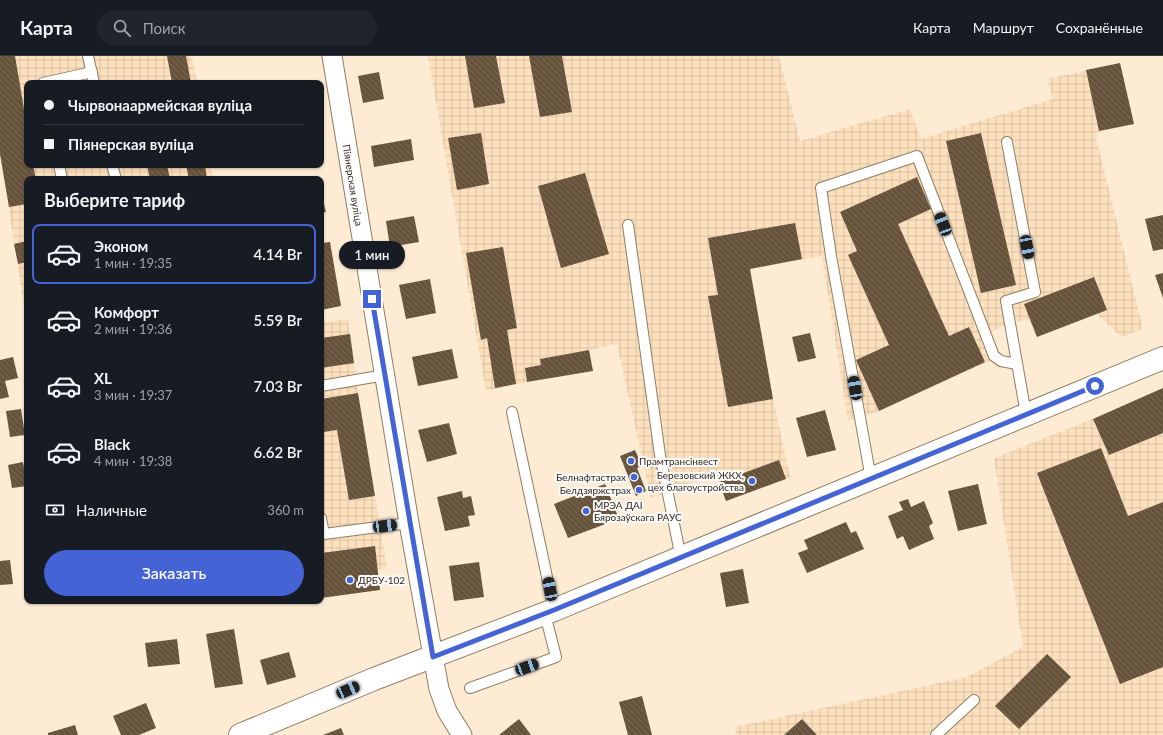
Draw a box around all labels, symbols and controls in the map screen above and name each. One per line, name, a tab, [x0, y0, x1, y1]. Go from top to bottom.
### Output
search box	[97, 10, 377, 46]
text: Карта	[20, 16, 73, 39]
icon: search	[111, 17, 133, 39]
text: Поиск	[143, 19, 186, 37]
text: Карта	[913, 19, 951, 36]
text: Маршрут	[973, 19, 1034, 36]
text: Сохранённые	[1056, 19, 1143, 36]
text: Чырвонаармейская вуліца	[68, 96, 252, 114]
text: Піянерская вуліца	[68, 135, 194, 153]
street label: Піянерская вуліца	[341, 143, 365, 227]
text: Выберите тариф	[44, 189, 185, 211]
car	[933, 211, 953, 237]
car	[1019, 234, 1035, 260]
icon: car	[46, 236, 82, 272]
text: Эконом	[94, 237, 148, 255]
callout: 1 мин	[339, 241, 405, 269]
text: 4.14 Br	[253, 245, 302, 263]
text: 1 мин	[355, 247, 389, 263]
text: 1 мин · 19:35	[94, 255, 172, 271]
route end	[363, 290, 381, 308]
icon: car	[46, 302, 82, 338]
text: Комфорт	[94, 303, 159, 321]
text: 5.59 Br	[253, 311, 302, 329]
text: 2 мин · 19:36	[94, 321, 172, 337]
icon: car	[46, 368, 82, 404]
text: XL	[94, 369, 112, 387]
car	[847, 375, 863, 401]
text: 7.03 Br	[253, 377, 302, 395]
route start	[1086, 377, 1104, 395]
text: 3 мин · 19:37	[94, 387, 172, 403]
icon: car	[46, 434, 82, 470]
text: Black	[94, 435, 130, 453]
text: 6.62 Br	[253, 443, 302, 461]
text: 4 мин · 19:38	[94, 453, 172, 469]
place label: Прамтрансінвест	[639, 455, 718, 467]
marker: Прамтрансінвест	[626, 456, 636, 466]
place label: Березовский ЖКХ, цех благоустройства	[648, 469, 744, 493]
place label: Белнафтастрах	[556, 471, 626, 483]
marker: Белнафтастрах	[629, 472, 639, 482]
marker: Березовский ЖКХ, цех благоустройства	[747, 476, 757, 486]
place label: Белдзяржстрах	[560, 484, 631, 496]
marker: Белдзяржстрах	[634, 485, 644, 495]
icon: cash	[44, 499, 66, 521]
place label: МРЭА ДАІ Бярозаўскага РАУС	[594, 499, 682, 523]
text: Наличные	[76, 501, 147, 519]
text: 360 m	[267, 502, 304, 518]
marker: МРЭА ДАІ Бярозаўскага РАУС	[581, 506, 591, 516]
car	[372, 519, 398, 533]
button: Заказать	[44, 550, 304, 596]
place label: ДРБУ-102	[358, 574, 405, 586]
marker: ДРБУ-102	[345, 575, 355, 585]
car	[542, 576, 558, 602]
car	[514, 657, 540, 677]
car	[335, 680, 361, 700]

